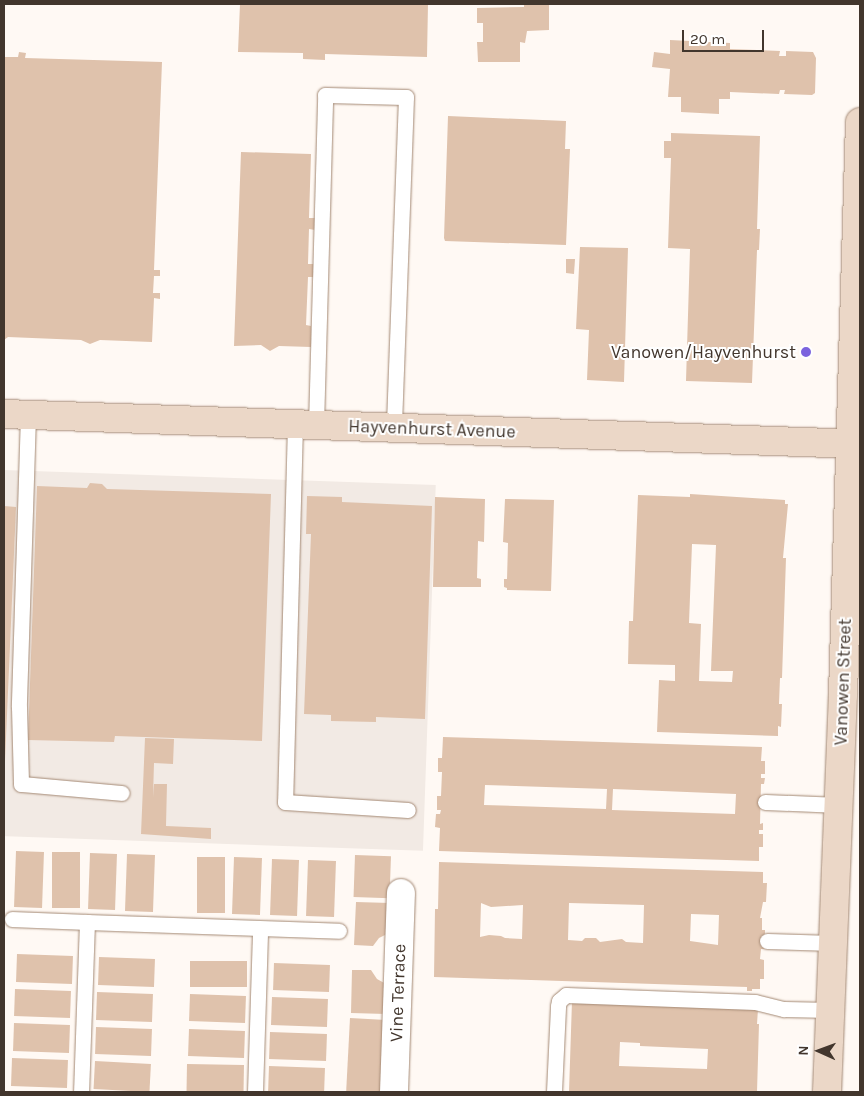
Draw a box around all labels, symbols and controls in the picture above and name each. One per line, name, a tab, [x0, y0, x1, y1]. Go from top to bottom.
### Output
scale bar	[684, 20, 766, 52]
text: 20 m	[690, 30, 725, 48]
place label: Vanowen/Hayvenhurst	[611, 341, 796, 363]
marker: Vanowen/Hayvenhurst	[800, 346, 812, 358]
street label: Hayvenhurst Avenue	[348, 415, 516, 443]
street label: Vanowen Street	[830, 618, 856, 746]
street label: Vine Terrace	[385, 944, 411, 1042]
north arrow	[794, 1026, 844, 1076]
text: N	[795, 1045, 812, 1056]

